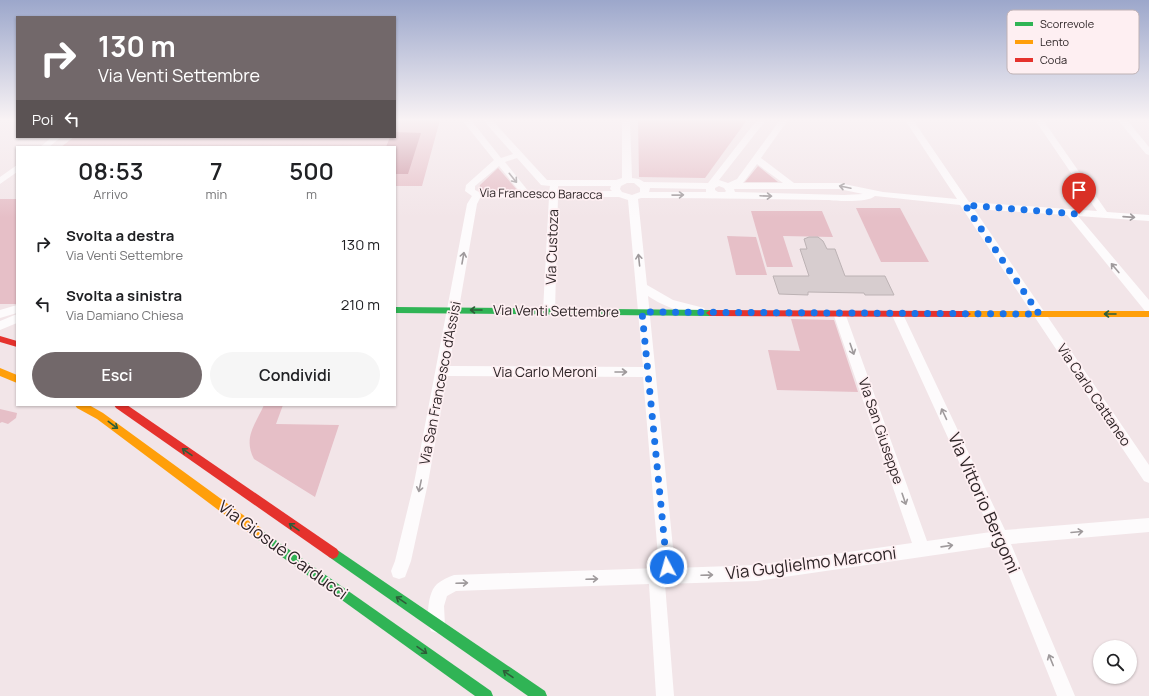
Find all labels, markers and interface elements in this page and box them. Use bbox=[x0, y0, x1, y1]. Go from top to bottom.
legend bbox=[1007, 10, 1139, 74]
text: Scorrevole bbox=[1040, 16, 1095, 31]
text: 130 m bbox=[98, 27, 176, 65]
icon: right bbox=[32, 32, 84, 84]
text: Lento bbox=[1040, 34, 1070, 49]
text: Coda bbox=[1040, 52, 1067, 67]
text: Via Venti Settembre bbox=[98, 63, 260, 87]
icon: left bbox=[61, 108, 83, 130]
text: Poi bbox=[32, 109, 53, 130]
text: 08:53 bbox=[78, 154, 143, 187]
text: 7 bbox=[210, 154, 223, 187]
text: 500 bbox=[289, 154, 334, 187]
one-way arrow bbox=[509, 172, 518, 183]
pin bbox=[1062, 173, 1096, 214]
icon: arrive bbox=[1068, 179, 1090, 201]
one-way arrow bbox=[838, 183, 851, 191]
street label: Via Francesco Baracca bbox=[479, 184, 603, 203]
text: Arrivo bbox=[93, 185, 128, 203]
text: min bbox=[205, 185, 227, 203]
text: m bbox=[306, 185, 317, 203]
one-way arrow bbox=[671, 191, 684, 199]
one-way arrow bbox=[759, 192, 772, 200]
street label: Via Custoza bbox=[541, 209, 562, 285]
one-way arrow bbox=[1123, 213, 1136, 220]
text: Svolta a destra bbox=[66, 225, 174, 246]
icon: right bbox=[32, 233, 54, 255]
text: 130 m bbox=[341, 234, 380, 255]
text: Via Venti Settembre bbox=[66, 246, 183, 264]
one-way arrow bbox=[459, 252, 467, 265]
one-way arrow bbox=[635, 254, 643, 267]
one-way arrow bbox=[1111, 262, 1120, 273]
text: Svolta a sinistra bbox=[66, 285, 182, 306]
icon: left bbox=[32, 293, 54, 315]
text: 210 m bbox=[341, 294, 380, 315]
street label: Via San Francesco d'Assisi bbox=[414, 300, 465, 466]
street label: Via Venti Settembre bbox=[493, 300, 619, 321]
text: Via Damiano Chiesa bbox=[66, 306, 183, 324]
one-way arrow bbox=[470, 306, 483, 314]
one-way arrow bbox=[1104, 310, 1117, 318]
street label: Via Carlo Cattaneo bbox=[1053, 340, 1136, 450]
one-way arrow bbox=[849, 343, 856, 356]
button: Esci bbox=[32, 352, 202, 398]
button: Condividi bbox=[210, 352, 380, 398]
street label: Via Carlo Meroni bbox=[493, 362, 597, 381]
one-way arrow bbox=[614, 368, 627, 376]
street label: Via San Giuseppe bbox=[854, 375, 909, 486]
one-way arrow bbox=[940, 408, 947, 420]
one-way arrow bbox=[107, 421, 118, 430]
street label: Via Vittorio Bergomi bbox=[943, 429, 1026, 577]
one-way arrow bbox=[182, 448, 193, 456]
one-way arrow bbox=[416, 479, 424, 492]
one-way arrow bbox=[901, 492, 908, 505]
street label: Via Giosuè Carducci bbox=[214, 495, 353, 604]
one-way arrow bbox=[289, 523, 300, 531]
one-way arrow bbox=[1070, 528, 1083, 535]
street label: Via Guglielmo Marconi bbox=[724, 541, 897, 584]
one-way arrow bbox=[940, 542, 953, 550]
position arrow bbox=[646, 546, 688, 588]
one-way arrow bbox=[700, 571, 713, 579]
one-way arrow bbox=[585, 575, 598, 582]
one-way arrow bbox=[455, 579, 468, 586]
one-way arrow bbox=[396, 596, 407, 604]
map controls bbox=[1093, 640, 1137, 684]
button: search bbox=[1093, 640, 1137, 684]
one-way arrow bbox=[416, 646, 427, 654]
one-way arrow bbox=[1047, 654, 1054, 666]
one-way arrow bbox=[503, 670, 514, 678]

